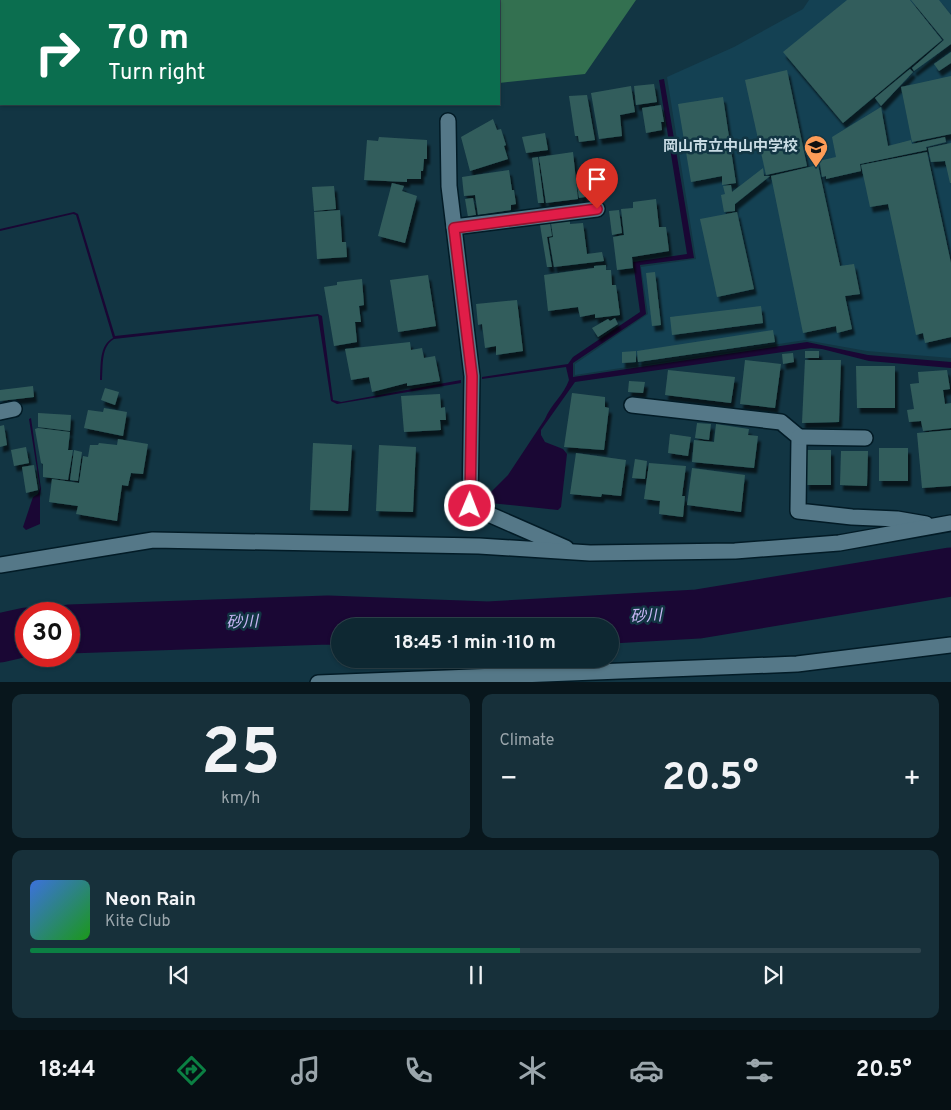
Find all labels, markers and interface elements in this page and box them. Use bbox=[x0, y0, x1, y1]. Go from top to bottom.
text: 70 m bbox=[108, 17, 189, 61]
icon: right bbox=[25, 20, 90, 85]
text: Turn right bbox=[108, 60, 205, 87]
school or university icon: 岡山市立中山中学校 bbox=[803, 134, 829, 168]
place label: 岡山市立中山中学校 bbox=[663, 138, 798, 157]
pin bbox=[576, 158, 618, 209]
icon: arrive bbox=[583, 165, 611, 193]
position arrow bbox=[443, 479, 495, 531]
speed limit sign: 30 bbox=[15, 602, 80, 667]
water label: 砂川 bbox=[629, 606, 664, 628]
water label: 砂川 bbox=[226, 612, 260, 634]
text: 18:45 · 1 min · 110 m bbox=[394, 631, 556, 655]
text: 25 bbox=[201, 715, 280, 797]
text: Climate bbox=[500, 731, 554, 751]
text: 20.5° bbox=[662, 755, 758, 804]
text: − bbox=[500, 762, 518, 798]
text: + bbox=[903, 762, 921, 798]
text: km/h bbox=[221, 789, 260, 809]
text: Neon Rain bbox=[105, 888, 196, 912]
text: Kite Club bbox=[105, 912, 170, 932]
icon: previous bbox=[165, 961, 193, 989]
icon: pause bbox=[462, 961, 490, 989]
icon: next bbox=[759, 961, 787, 989]
icon: directions bbox=[174, 1053, 209, 1088]
icon: music bbox=[288, 1053, 323, 1088]
icon: phone bbox=[401, 1053, 436, 1088]
icon: climate bbox=[515, 1053, 550, 1088]
icon: car bbox=[629, 1053, 664, 1088]
icon: filters bbox=[742, 1053, 777, 1088]
text: 18:44 bbox=[39, 1057, 96, 1084]
text: 20.5° bbox=[856, 1057, 912, 1084]

